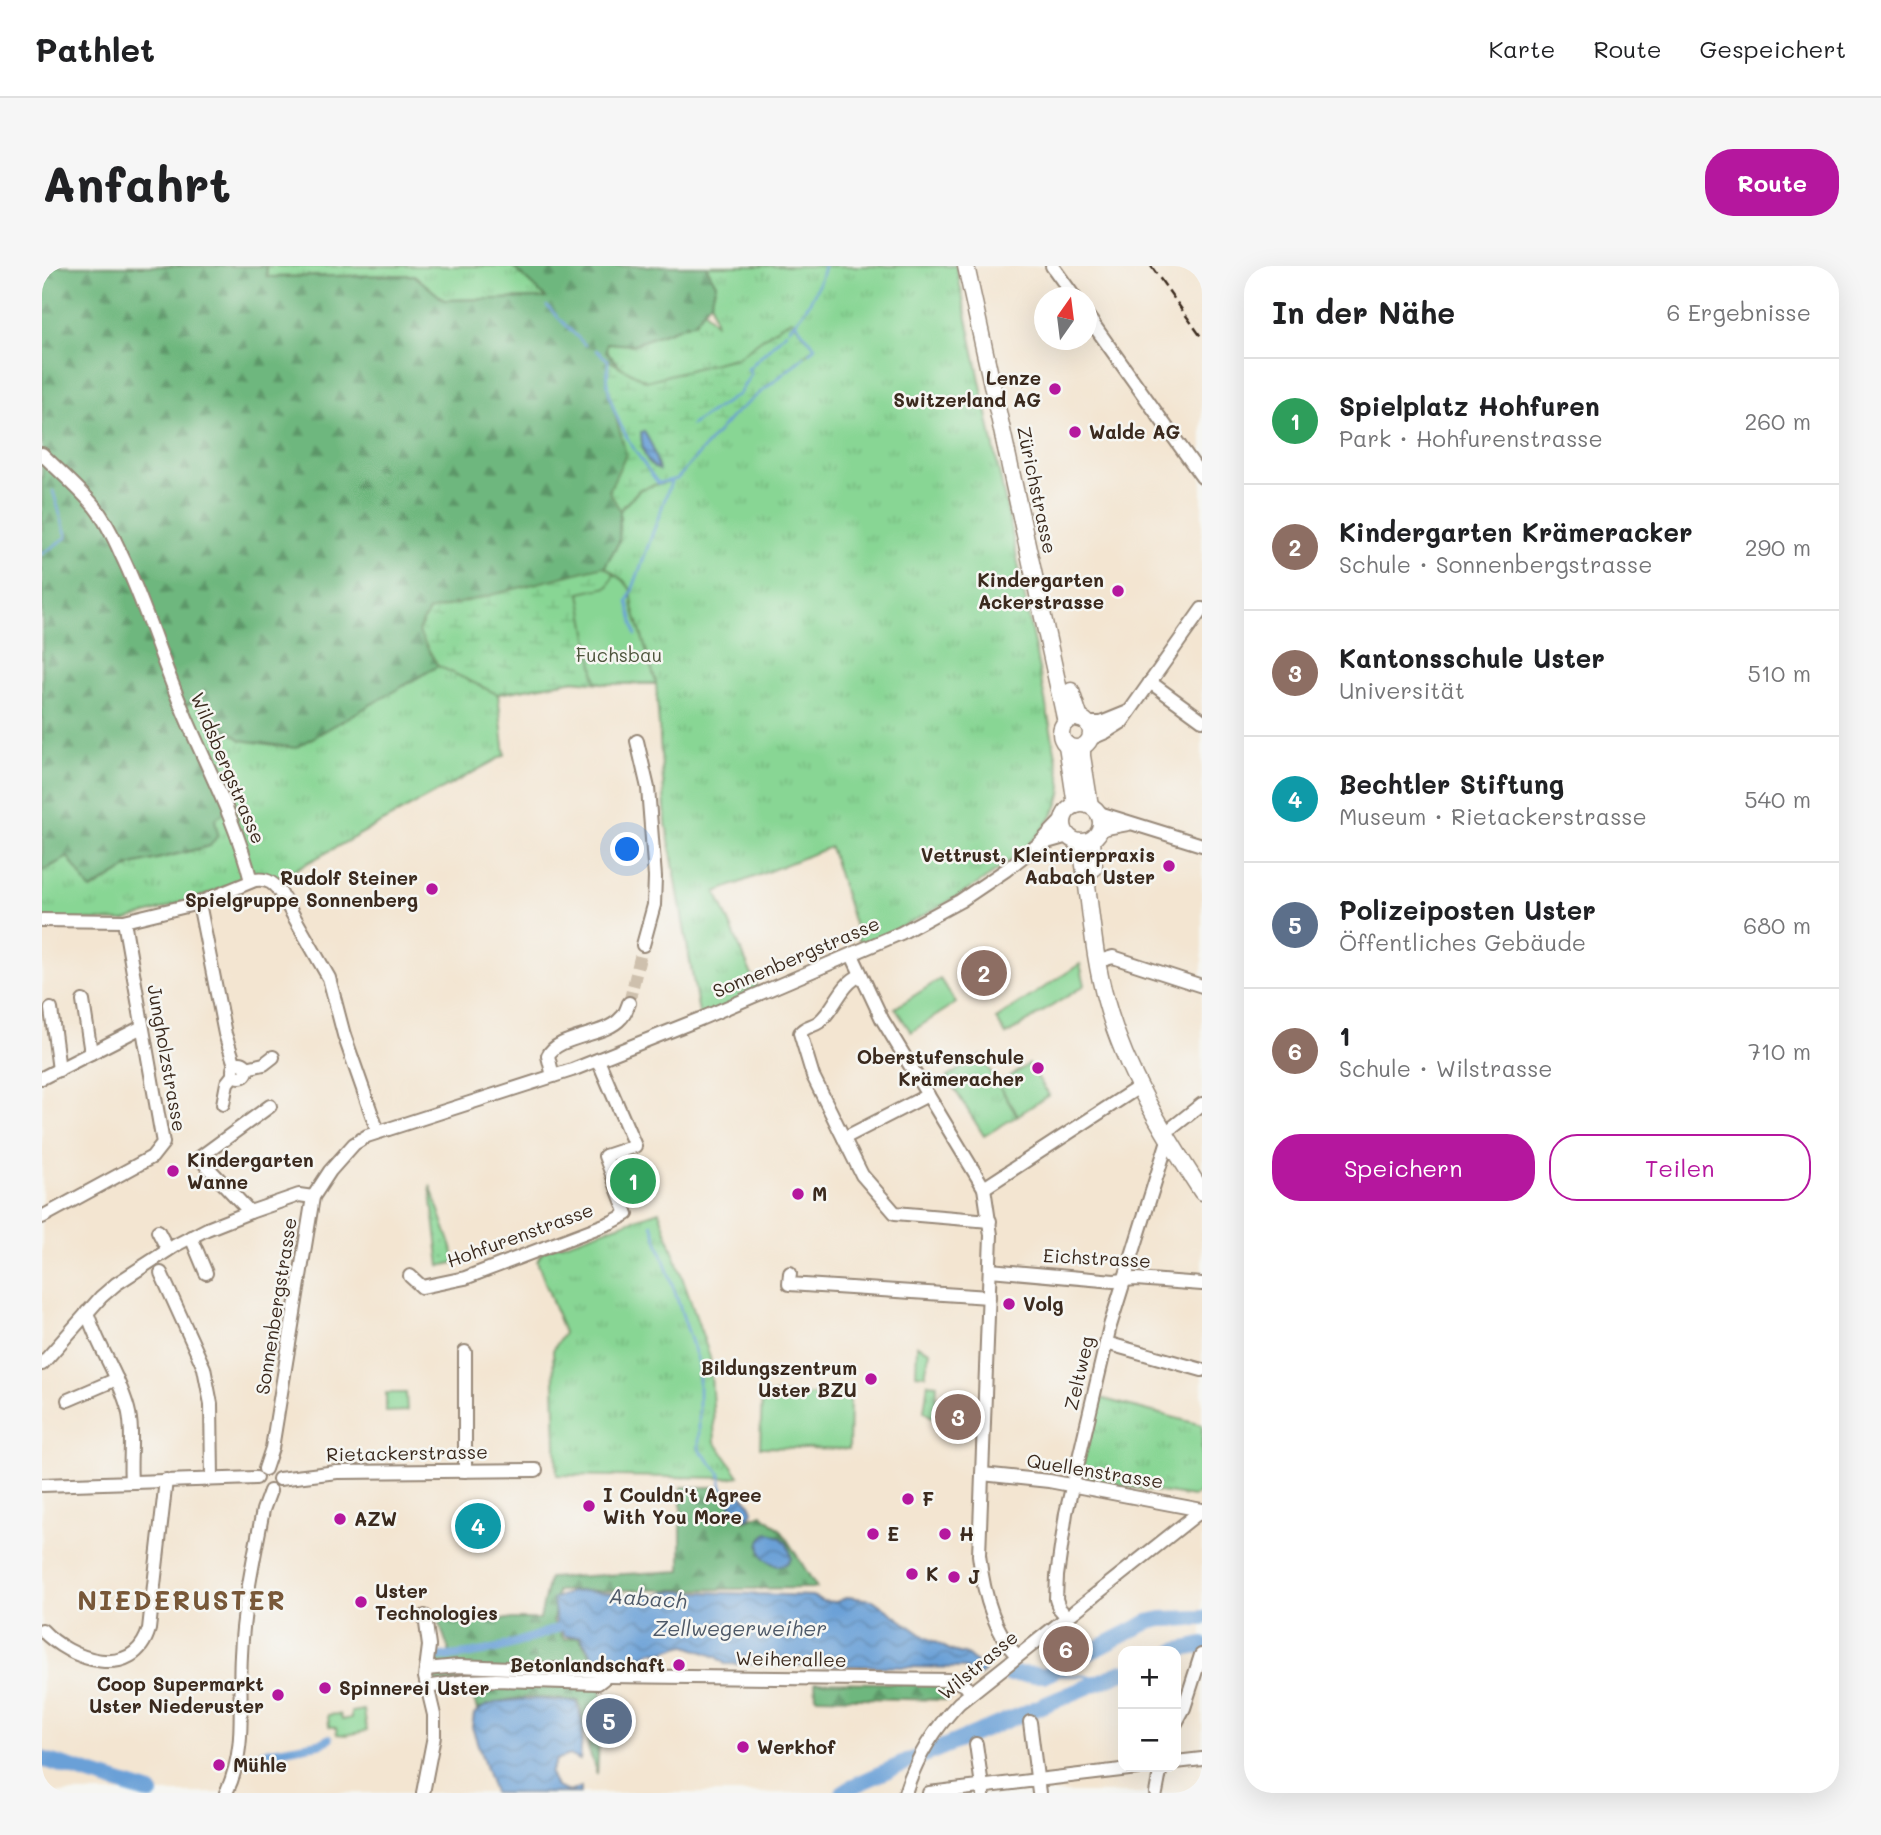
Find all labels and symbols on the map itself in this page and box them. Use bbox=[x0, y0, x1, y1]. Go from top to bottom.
north arrow bbox=[1034, 287, 1097, 350]
place label: Lenze Switzerland AG bbox=[893, 365, 1041, 412]
marker: Lenze Switzerland AG bbox=[1047, 381, 1063, 397]
place label: Walde AG bbox=[1089, 419, 1180, 444]
street label: Zürichstrasse bbox=[1012, 424, 1063, 556]
marker: Walde AG bbox=[1067, 424, 1083, 440]
place label: Kindergarten Ackerstrasse bbox=[977, 567, 1104, 614]
marker: Kindergarten Ackerstrasse bbox=[1110, 583, 1126, 599]
park label: Fuchsbau bbox=[576, 642, 662, 667]
street label: Wildsbergstrasse bbox=[185, 688, 272, 847]
your location bbox=[610, 832, 644, 866]
place label: Vettrust, Kleintierpraxis Aabach Uster bbox=[921, 842, 1155, 889]
marker: Vettrust, Kleintierpraxis Aabach Uster bbox=[1161, 858, 1177, 874]
place label: Rudolf Steiner Spielgruppe Sonnenberg bbox=[185, 865, 418, 912]
marker: Rudolf Steiner Spielgruppe Sonnenberg bbox=[424, 881, 440, 897]
street label: Sonnenbergstrasse bbox=[709, 910, 883, 1003]
pin: 2 bbox=[961, 947, 1007, 999]
street label: Jungholzstrasse bbox=[142, 982, 193, 1133]
place label: Oberstufenschule Krämeracher bbox=[857, 1044, 1024, 1091]
marker: Oberstufenschule Krämeracher bbox=[1030, 1060, 1046, 1076]
place label: Kindergarten Wanne bbox=[187, 1147, 314, 1194]
pin: 1 bbox=[610, 1155, 656, 1207]
marker: Kindergarten Wanne bbox=[165, 1163, 181, 1179]
place label: M bbox=[812, 1181, 827, 1206]
marker: M bbox=[790, 1186, 806, 1202]
street label: Hohfurenstrasse bbox=[443, 1196, 597, 1273]
street label: Sonnenbergstrasse bbox=[249, 1216, 302, 1396]
street label: Eichstrasse bbox=[1043, 1242, 1152, 1273]
place label: Volg bbox=[1023, 1291, 1064, 1316]
marker: Volg bbox=[1001, 1296, 1017, 1312]
street label: Zeltweg bbox=[1058, 1333, 1099, 1412]
place label: Bildungszentrum Uster BZU bbox=[701, 1355, 857, 1402]
marker: Bildungszentrum Uster BZU bbox=[863, 1371, 879, 1387]
pin: 3 bbox=[935, 1391, 981, 1443]
street label: Rietackerstrasse bbox=[326, 1439, 488, 1466]
street label: Quellenstrasse bbox=[1025, 1447, 1165, 1494]
place label: I Couldn't Agree With You More bbox=[603, 1482, 762, 1529]
place label: F bbox=[922, 1486, 934, 1511]
marker: F bbox=[900, 1491, 916, 1507]
marker: I Couldn't Agree With You More bbox=[581, 1498, 597, 1514]
pin: 4 bbox=[455, 1500, 501, 1552]
place label: AZW bbox=[354, 1506, 397, 1531]
marker: AZW bbox=[332, 1511, 348, 1527]
place label: E bbox=[887, 1521, 899, 1546]
place label: H bbox=[959, 1521, 974, 1546]
marker: E bbox=[865, 1526, 881, 1542]
marker: H bbox=[937, 1526, 953, 1542]
place label: K bbox=[926, 1561, 939, 1586]
place label: J bbox=[968, 1564, 981, 1589]
marker: K bbox=[904, 1566, 920, 1582]
marker: J bbox=[946, 1569, 962, 1585]
place label: Uster Technologies bbox=[375, 1578, 498, 1625]
water label: Aabach bbox=[608, 1581, 688, 1614]
district label: NIEDERUSTER bbox=[77, 1583, 287, 1617]
marker: Uster Technologies bbox=[353, 1594, 369, 1610]
water label: Zellwegerweiher bbox=[653, 1614, 827, 1641]
pin: 6 bbox=[1043, 1623, 1089, 1675]
street label: Wilstrasse bbox=[933, 1624, 1023, 1705]
street label: Weiherallee bbox=[735, 1645, 847, 1672]
place label: Betonlandschaft bbox=[510, 1652, 665, 1677]
marker: Betonlandschaft bbox=[671, 1657, 687, 1673]
place label: Coop Supermarkt Uster Niederuster bbox=[89, 1671, 264, 1718]
place label: Spinnerei Uster bbox=[339, 1675, 490, 1700]
marker: Spinnerei Uster bbox=[317, 1680, 333, 1696]
marker: Coop Supermarkt Uster Niederuster bbox=[270, 1687, 286, 1703]
pin: 5 bbox=[586, 1695, 632, 1747]
place label: Werkhof bbox=[757, 1734, 836, 1759]
marker: Werkhof bbox=[735, 1739, 751, 1755]
place label: Mühle bbox=[233, 1752, 287, 1777]
marker: Mühle bbox=[211, 1757, 227, 1773]

